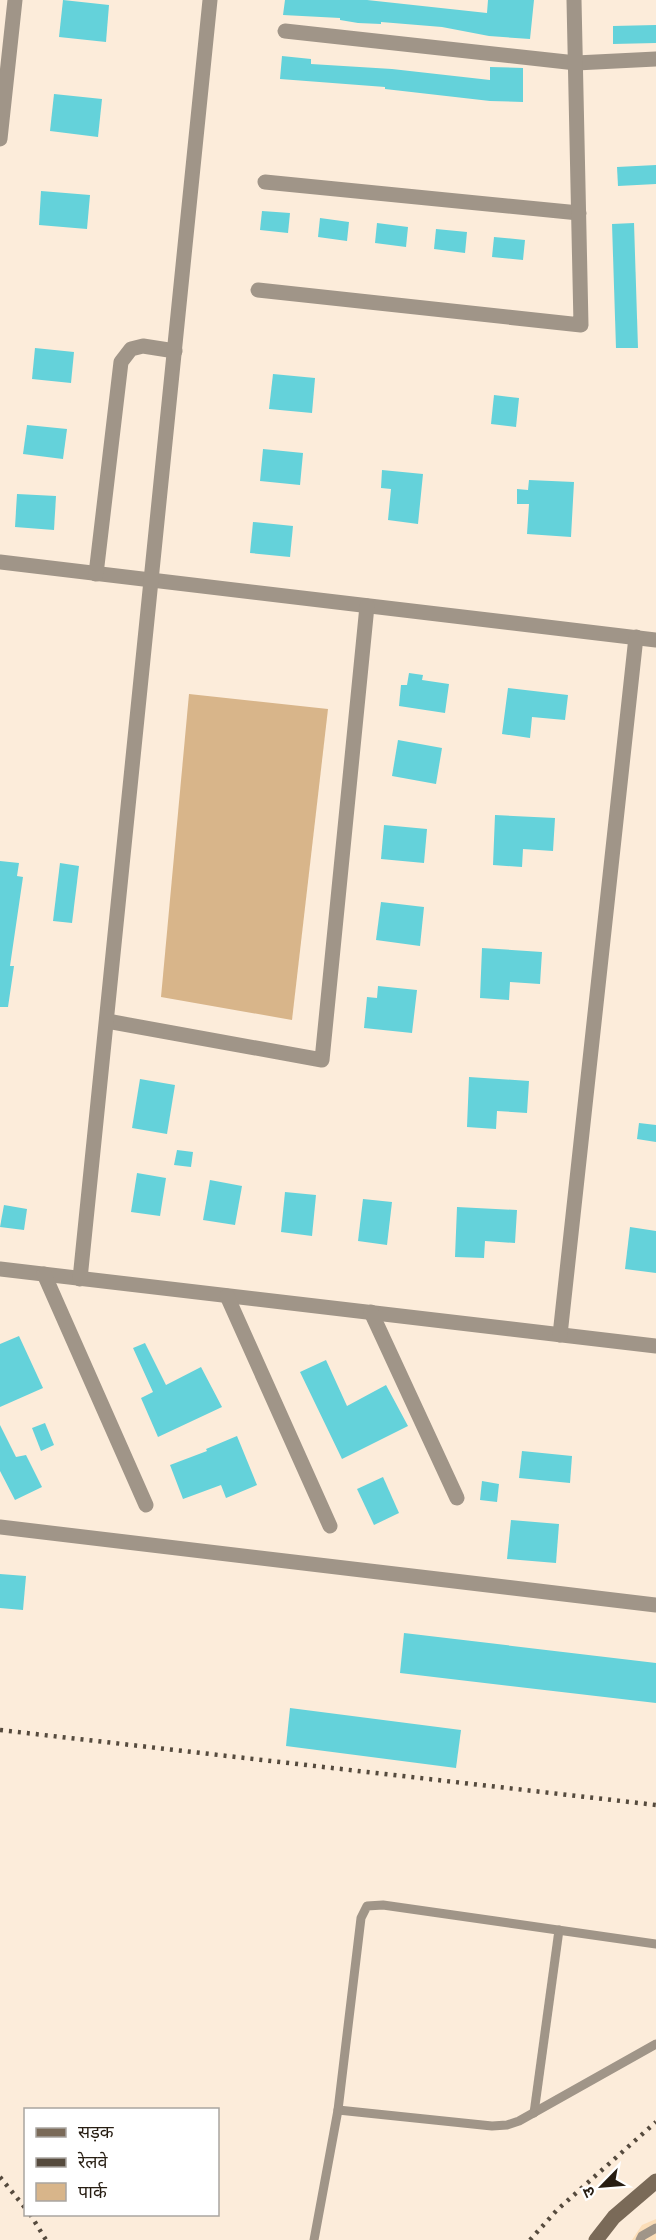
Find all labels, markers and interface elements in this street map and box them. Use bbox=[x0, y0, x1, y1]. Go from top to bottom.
legend bbox=[24, 2108, 219, 2216]
text: सड़क bbox=[78, 2121, 115, 2143]
text: रेलवे bbox=[77, 2151, 109, 2173]
north arrow bbox=[572, 2156, 632, 2216]
text: पार्क bbox=[78, 2181, 108, 2203]
text: उ bbox=[578, 2183, 599, 2200]

